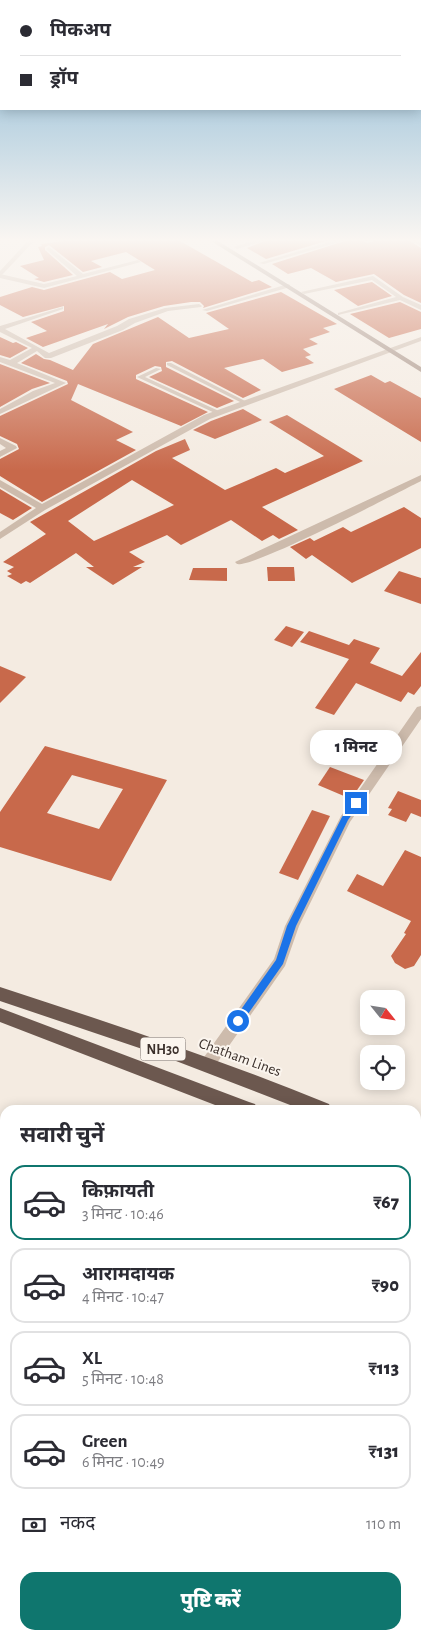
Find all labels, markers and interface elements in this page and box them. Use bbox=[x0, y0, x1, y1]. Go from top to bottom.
text: पिकअप bbox=[50, 21, 111, 40]
text: ड्रॉप bbox=[50, 69, 78, 88]
callout: 1 मिनट bbox=[310, 730, 402, 766]
text: 1 मिनट bbox=[335, 739, 377, 755]
route end bbox=[345, 792, 367, 814]
north arrow bbox=[360, 990, 405, 1035]
map controls bbox=[360, 990, 405, 1090]
route start bbox=[227, 1010, 249, 1032]
street label: Chatham Lines bbox=[197, 1036, 283, 1079]
road number: NH30 bbox=[140, 1038, 186, 1060]
button: locate bbox=[360, 1045, 405, 1090]
text: सवारी चुनें bbox=[20, 1124, 104, 1146]
icon: car bbox=[22, 1180, 67, 1225]
text: किफ़ायती bbox=[82, 1182, 154, 1201]
text: ₹67 bbox=[373, 1193, 399, 1212]
text: 3 मिनट · 10:46 bbox=[82, 1206, 164, 1222]
icon: car bbox=[22, 1263, 67, 1308]
text: आरामदायक bbox=[82, 1265, 174, 1284]
text: ₹90 bbox=[372, 1276, 399, 1295]
text: 4 मिनट · 10:47 bbox=[82, 1289, 164, 1305]
icon: car bbox=[22, 1346, 67, 1391]
text: XL bbox=[82, 1349, 102, 1368]
text: ₹113 bbox=[368, 1359, 399, 1378]
text: 5 मिनट · 10:48 bbox=[82, 1371, 164, 1387]
icon: car bbox=[22, 1429, 67, 1474]
text: Green bbox=[82, 1432, 128, 1451]
text: ₹131 bbox=[368, 1442, 399, 1461]
text: 6 मिनट · 10:49 bbox=[82, 1454, 165, 1470]
icon: cash bbox=[20, 1511, 48, 1539]
text: नकद bbox=[60, 1514, 95, 1533]
text: 110 m bbox=[366, 1516, 401, 1532]
button: पुष्टि करें bbox=[20, 1572, 401, 1630]

